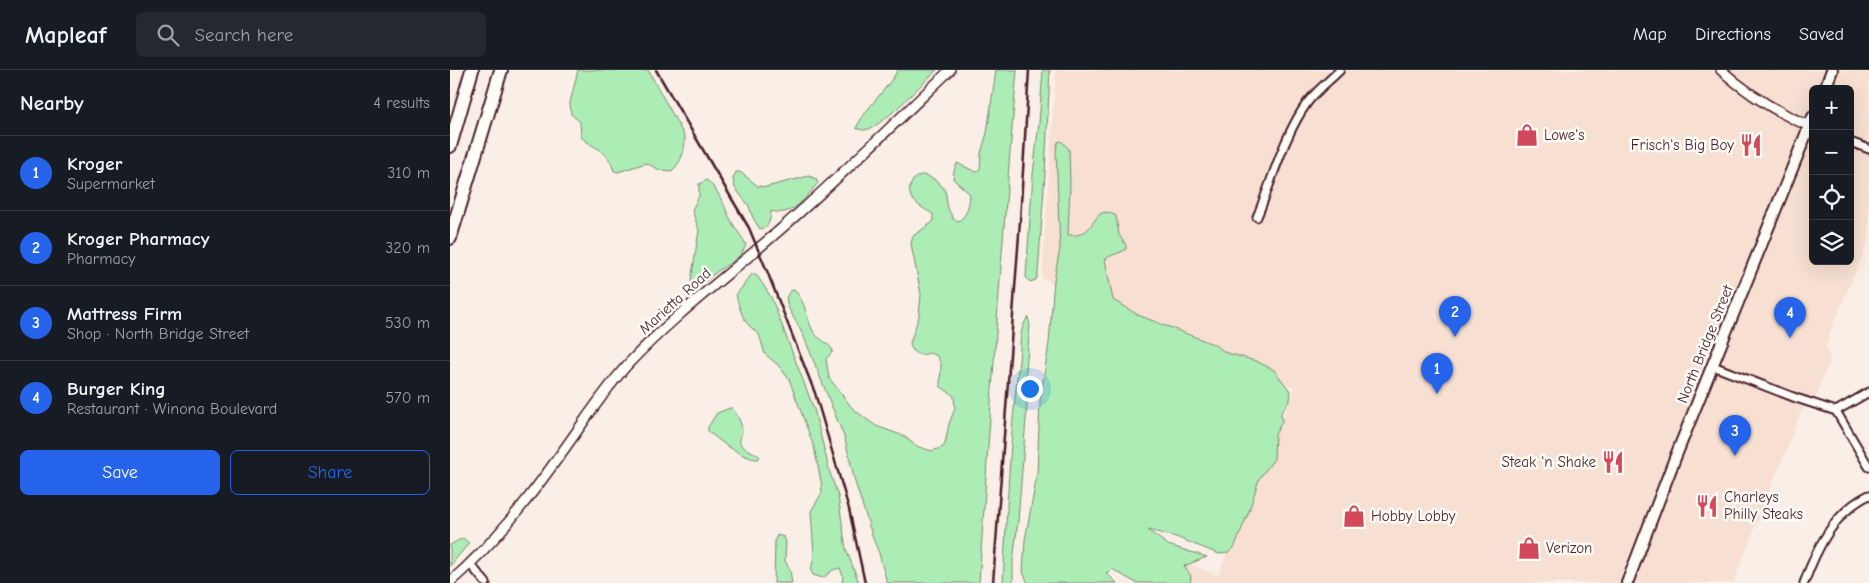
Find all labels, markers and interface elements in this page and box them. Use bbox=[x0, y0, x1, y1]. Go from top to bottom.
search box bbox=[136, 12, 486, 57]
text: Mapleaf bbox=[25, 21, 106, 49]
icon: search bbox=[154, 21, 182, 49]
text: Search here bbox=[194, 24, 293, 46]
text: Map bbox=[1633, 24, 1667, 45]
text: Directions bbox=[1695, 24, 1771, 45]
text: Saved bbox=[1799, 24, 1844, 45]
map controls bbox=[1809, 85, 1854, 265]
button: + bbox=[1809, 85, 1854, 130]
text: Nearby bbox=[20, 91, 84, 115]
text: 4 results bbox=[373, 94, 430, 112]
shop icon: Lowe's bbox=[1514, 122, 1540, 148]
place label: Lowe's bbox=[1544, 126, 1584, 144]
button: − bbox=[1809, 130, 1854, 175]
restaurant icon: Frisch's Big Boy bbox=[1738, 132, 1764, 158]
place label: Frisch's Big Boy bbox=[1631, 136, 1734, 154]
text: Kroger bbox=[67, 153, 122, 175]
text: 1 bbox=[33, 164, 39, 182]
text: 310 m bbox=[387, 164, 430, 182]
text: Supermarket bbox=[67, 175, 155, 193]
button: locate bbox=[1809, 175, 1854, 220]
button: layers bbox=[1809, 220, 1854, 265]
text: Kroger Pharmacy bbox=[67, 228, 209, 250]
text: 2 bbox=[32, 239, 40, 257]
text: 320 m bbox=[385, 239, 430, 257]
text: Pharmacy bbox=[67, 250, 136, 268]
street label: Marietta Road bbox=[635, 264, 715, 338]
street label: North Bridge Street bbox=[1673, 282, 1737, 406]
pin: 2 bbox=[1439, 296, 1471, 337]
pin: 4 bbox=[1774, 297, 1806, 338]
text: Mattress Firm bbox=[67, 303, 182, 325]
text: 3 bbox=[32, 314, 40, 332]
text: 530 m bbox=[385, 314, 430, 332]
text: Shop · North Bridge Street bbox=[67, 325, 249, 343]
pin: 1 bbox=[1421, 353, 1453, 394]
your location bbox=[1017, 376, 1043, 402]
text: Burger King bbox=[67, 378, 166, 400]
text: 4 bbox=[32, 389, 40, 407]
text: 570 m bbox=[385, 389, 430, 407]
text: Restaurant · Winona Boulevard bbox=[67, 400, 277, 418]
pin: 3 bbox=[1719, 415, 1751, 456]
restaurant icon: Steak 'n Shake bbox=[1600, 449, 1626, 475]
button: Save bbox=[20, 450, 220, 495]
button: Share bbox=[230, 450, 430, 495]
place label: Steak 'n Shake bbox=[1502, 453, 1596, 471]
place label: Charleys Philly Steaks bbox=[1724, 488, 1803, 523]
restaurant icon: Charleys Philly Steaks bbox=[1694, 493, 1720, 519]
shop icon: Hobby Lobby bbox=[1341, 503, 1367, 529]
place label: Hobby Lobby bbox=[1371, 507, 1456, 525]
shop icon: Verizon bbox=[1516, 535, 1542, 561]
place label: Verizon bbox=[1546, 539, 1592, 557]

